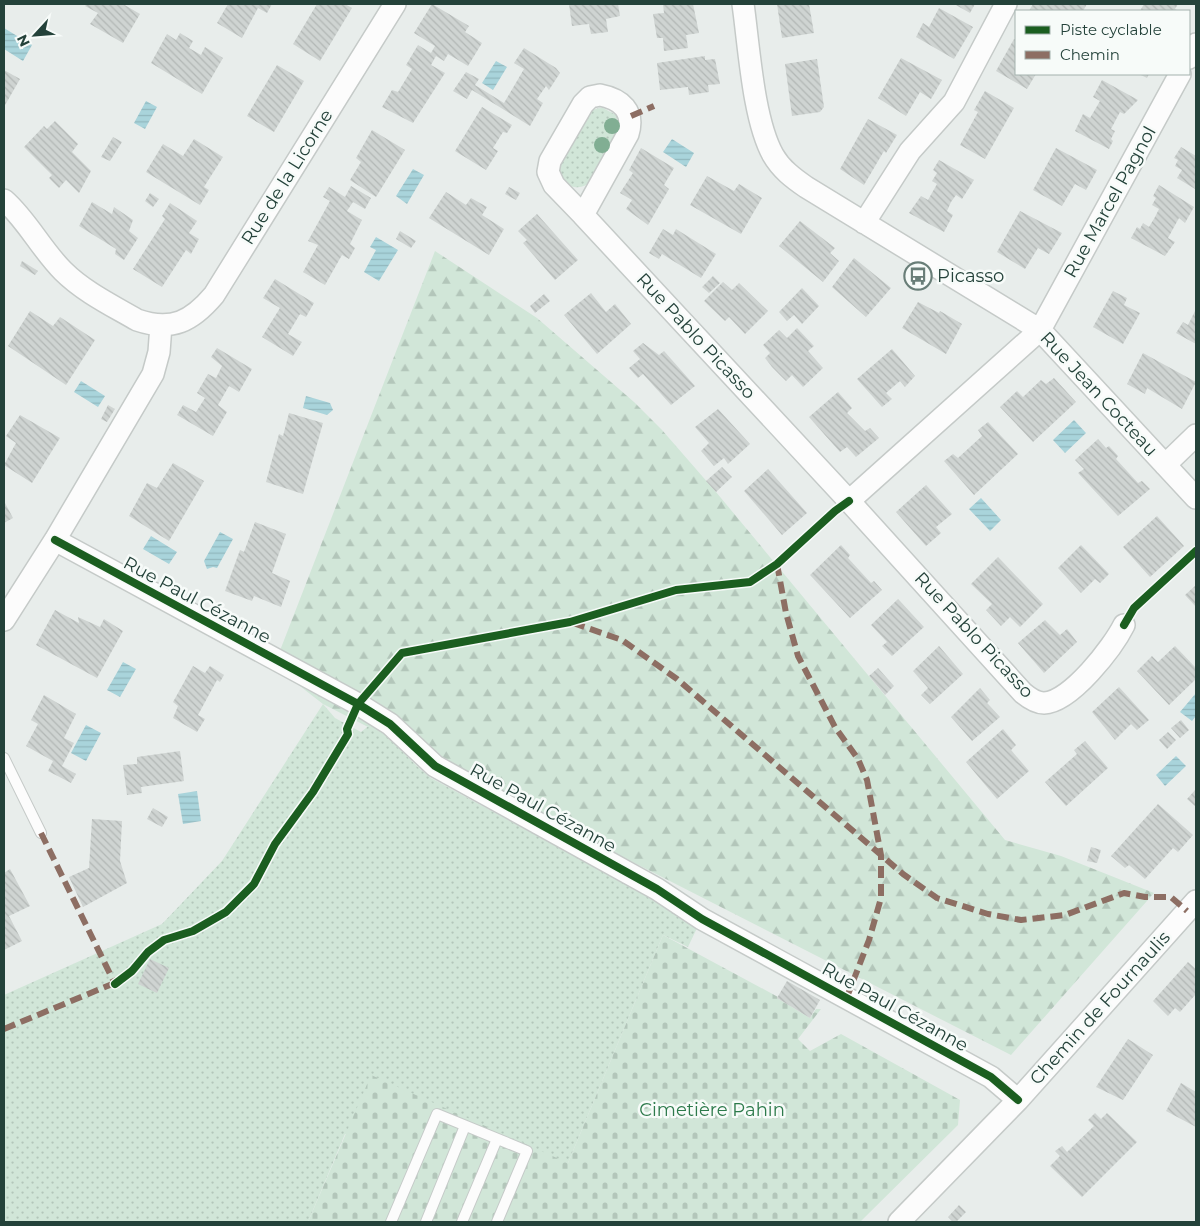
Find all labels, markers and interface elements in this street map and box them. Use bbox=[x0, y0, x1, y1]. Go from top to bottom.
north arrow bbox=[10, 10, 60, 60]
legend bbox=[1015, 10, 1190, 75]
text: Piste cyclable bbox=[1060, 20, 1162, 39]
text: N bbox=[13, 32, 34, 50]
text: Chemin bbox=[1060, 45, 1120, 64]
street label: Rue de la Licorne bbox=[236, 105, 338, 249]
street label: Rue Marcel Pagnol bbox=[1059, 122, 1161, 282]
bus stop icon: Picasso bbox=[903, 261, 933, 291]
place label: Picasso bbox=[937, 265, 1004, 287]
street label: Rue Pablo Picasso bbox=[632, 268, 760, 404]
street label: Rue Jean Cocteau bbox=[1036, 327, 1162, 461]
street label: Rue Paul Cézanne bbox=[120, 552, 275, 648]
street label: Rue Pablo Picasso bbox=[910, 567, 1038, 703]
street label: Rue Paul Cézanne bbox=[466, 759, 620, 857]
street label: Chemin de Fournaulis bbox=[1025, 926, 1175, 1089]
street label: Rue Paul Cézanne bbox=[818, 958, 972, 1056]
park label: Cimetière Pahin bbox=[639, 1099, 785, 1121]

